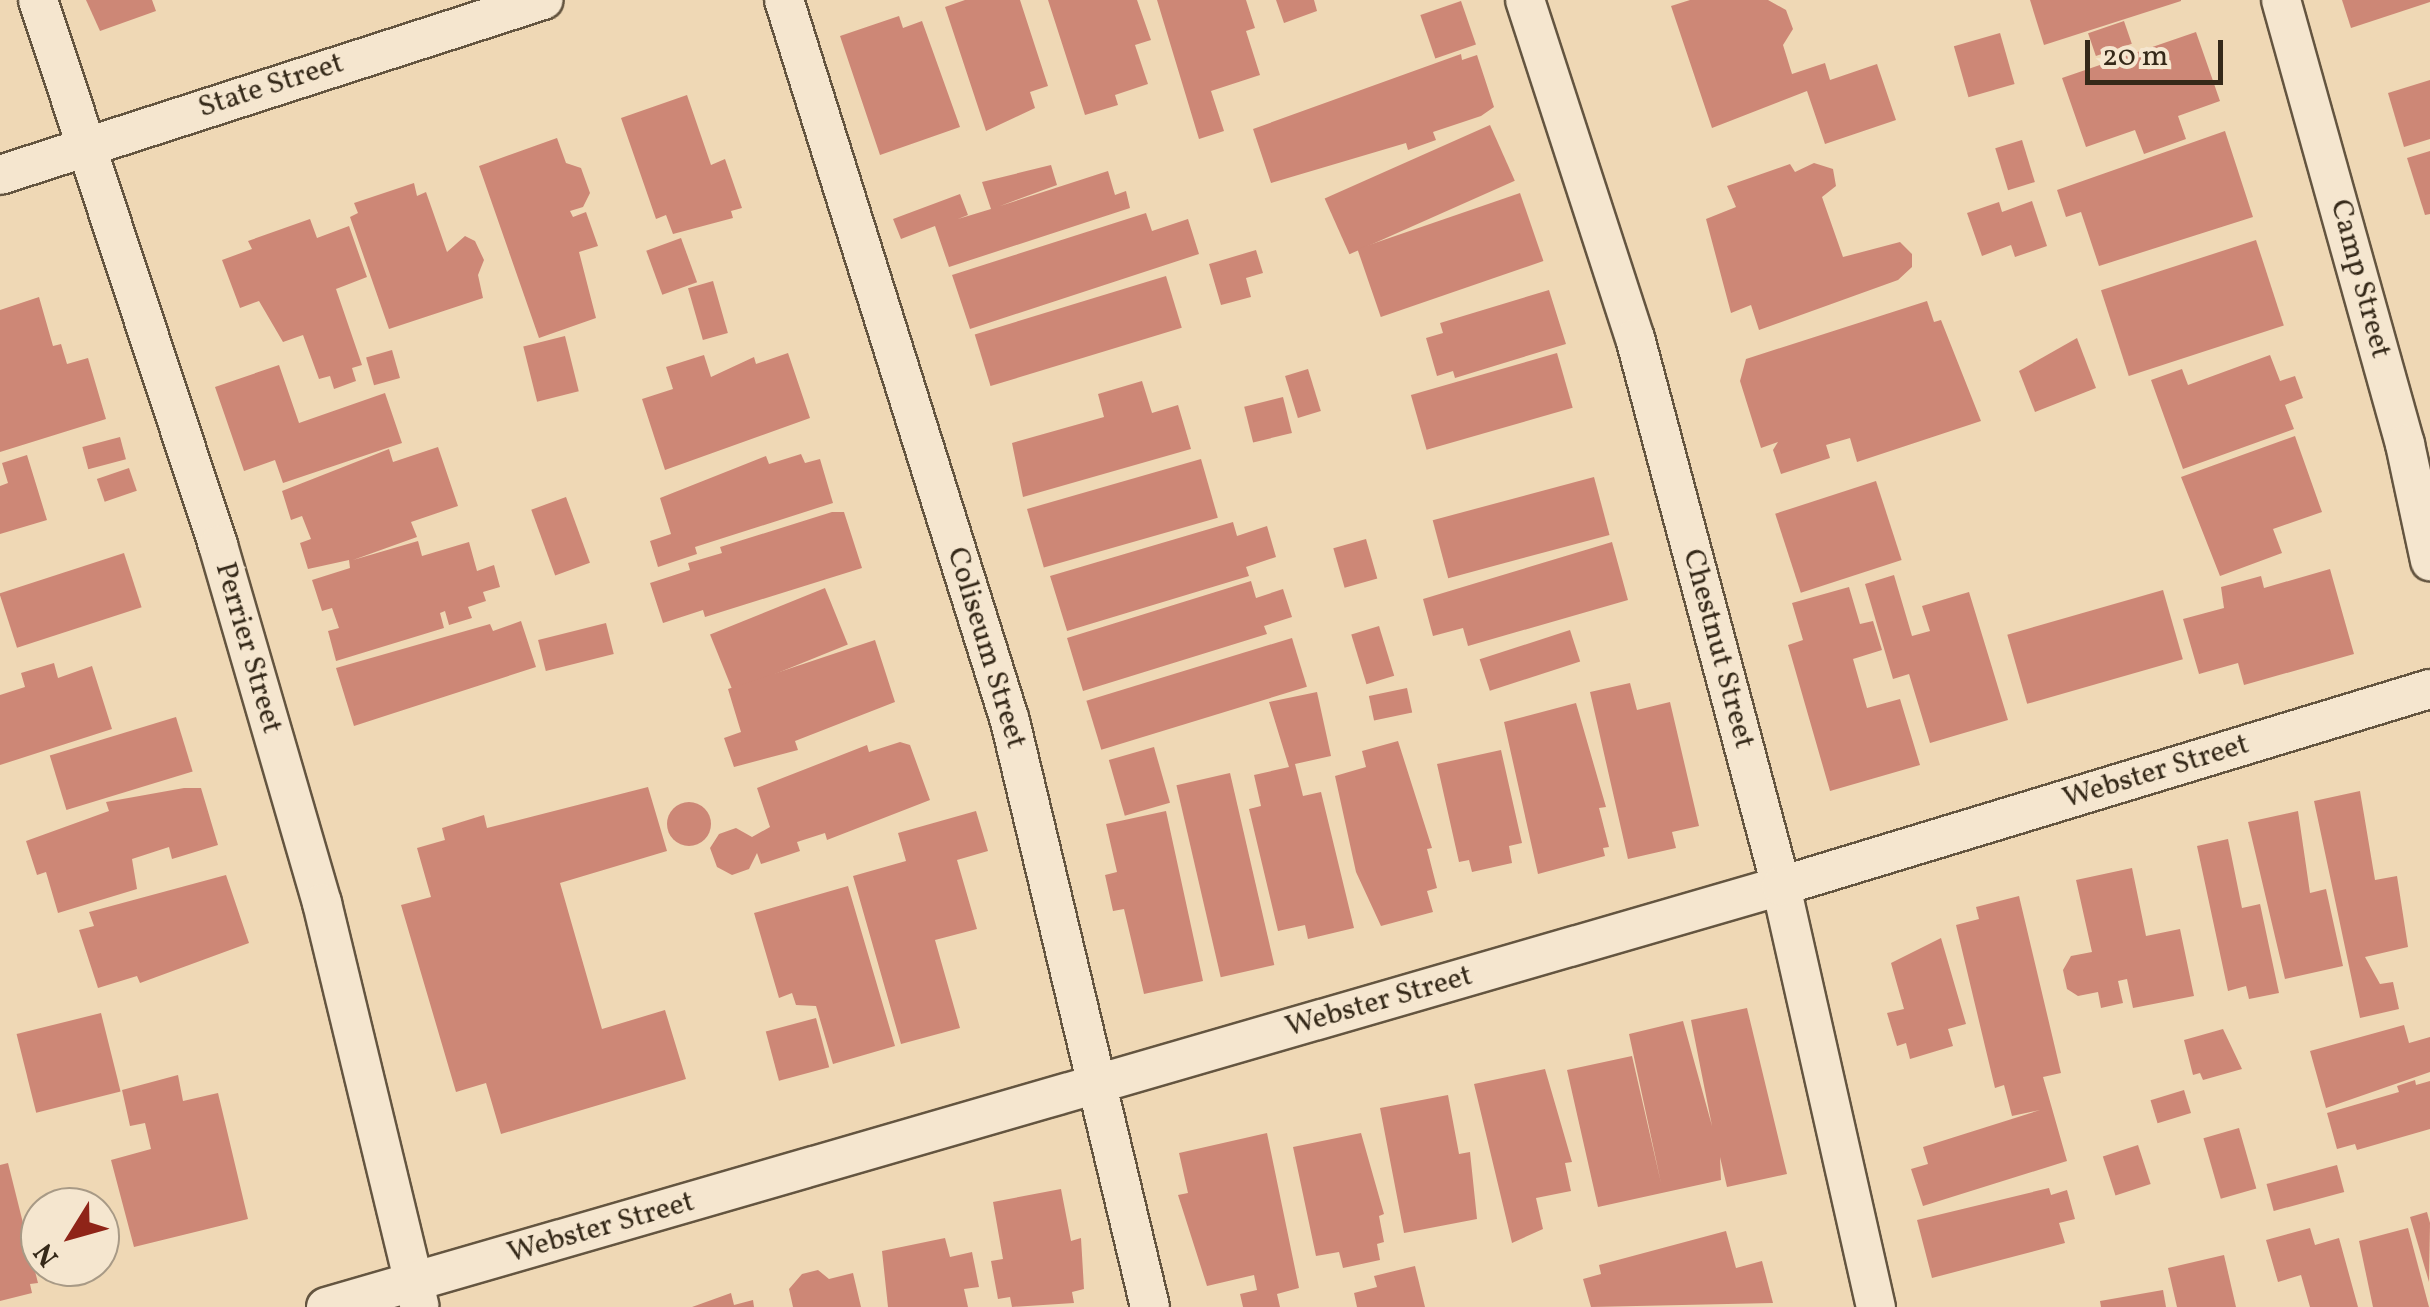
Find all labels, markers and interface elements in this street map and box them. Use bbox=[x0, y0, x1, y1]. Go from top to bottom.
scale bar bbox=[2090, 20, 2228, 82]
text: 20 m bbox=[2102, 36, 2168, 78]
street label: State Street bbox=[194, 46, 348, 126]
street label: Camp Street bbox=[2322, 196, 2398, 362]
street label: Coliseum Street bbox=[938, 543, 1034, 753]
street label: Chestnut Street bbox=[1674, 545, 1762, 753]
street label: Perrier Street bbox=[206, 558, 290, 738]
street label: Webster Street bbox=[2059, 727, 2253, 817]
street label: Webster Street bbox=[1281, 958, 1477, 1046]
street label: Webster Street bbox=[503, 1184, 699, 1272]
north arrow bbox=[20, 1187, 120, 1287]
text: N bbox=[26, 1234, 69, 1274]

